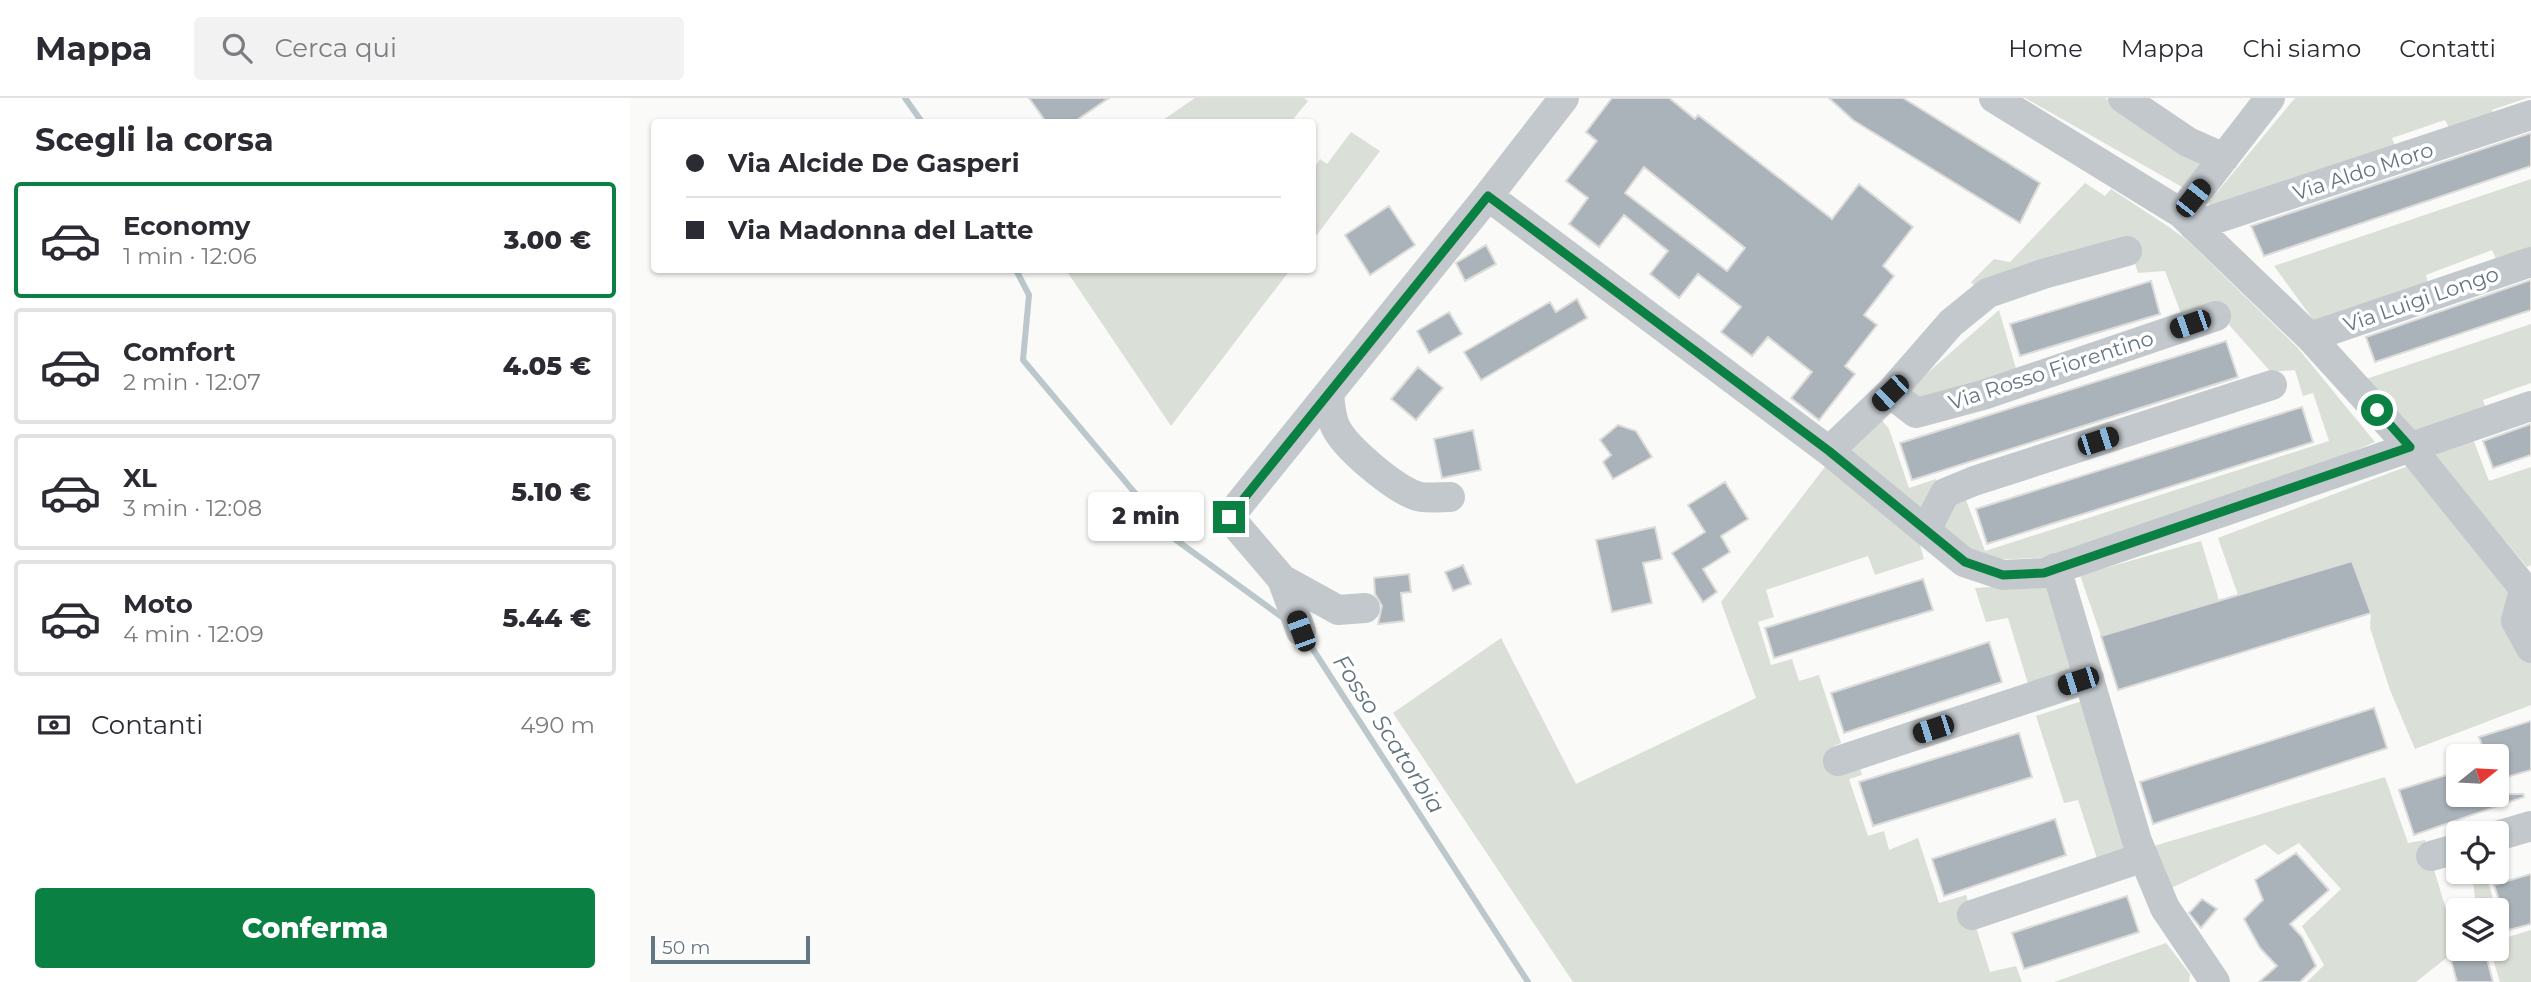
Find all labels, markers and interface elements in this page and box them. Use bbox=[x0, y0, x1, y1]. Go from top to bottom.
search box bbox=[194, 17, 684, 80]
text: Mappa bbox=[35, 28, 152, 68]
icon: search bbox=[218, 29, 256, 67]
text: Cerca qui bbox=[274, 32, 397, 64]
text: Home bbox=[2008, 34, 2083, 63]
text: Mappa bbox=[2121, 34, 2204, 63]
text: Chi siamo bbox=[2242, 34, 2361, 63]
text: Contatti bbox=[2399, 34, 2496, 63]
text: Scegli la corsa bbox=[35, 120, 274, 159]
street label: Via Aldo Moro bbox=[2290, 137, 2436, 205]
text: Via Alcide De Gasperi bbox=[728, 147, 1020, 179]
car bbox=[2172, 175, 2215, 221]
icon: car bbox=[39, 209, 102, 272]
text: Economy bbox=[123, 210, 250, 242]
text: Via Madonna del Latte bbox=[728, 214, 1034, 246]
text: 3.00 € bbox=[504, 224, 591, 256]
text: 1 min · 12:06 bbox=[123, 242, 257, 270]
street label: Via Luigi Longo bbox=[2340, 261, 2502, 337]
car bbox=[2167, 307, 2214, 341]
street label: Via Rosso Fiorentino bbox=[1945, 325, 2157, 415]
icon: car bbox=[39, 335, 102, 398]
text: Comfort bbox=[123, 336, 235, 368]
text: 4.05 € bbox=[503, 350, 591, 382]
text: 2 min · 12:07 bbox=[123, 368, 261, 396]
car bbox=[1868, 371, 1913, 415]
route start bbox=[2361, 394, 2393, 426]
car bbox=[2075, 425, 2122, 457]
icon: car bbox=[39, 461, 102, 524]
text: XL bbox=[123, 462, 157, 494]
text: 5.10 € bbox=[511, 476, 591, 508]
callout: 2 min bbox=[1089, 492, 1204, 542]
text: 3 min · 12:08 bbox=[123, 494, 262, 522]
route end bbox=[1213, 501, 1245, 533]
text: 2 min bbox=[1112, 502, 1180, 530]
icon: car bbox=[39, 587, 102, 650]
text: Moto bbox=[123, 588, 193, 620]
text: 5.44 € bbox=[502, 602, 591, 634]
car bbox=[1284, 608, 1319, 654]
text: 4 min · 12:09 bbox=[123, 620, 264, 648]
water label: Fosso Scatorbia bbox=[1327, 649, 1451, 819]
car bbox=[2055, 665, 2102, 697]
icon: cash bbox=[35, 706, 73, 744]
text: Contanti bbox=[91, 709, 203, 741]
text: 490 m bbox=[520, 711, 595, 739]
car bbox=[1910, 713, 1957, 745]
north arrow bbox=[2446, 744, 2510, 807]
map controls bbox=[2446, 744, 2509, 961]
button: locate bbox=[2446, 821, 2509, 884]
button: Conferma bbox=[35, 888, 595, 968]
button: layers bbox=[2446, 898, 2509, 961]
scale bar bbox=[651, 933, 810, 965]
text: 50 m bbox=[662, 936, 710, 959]

